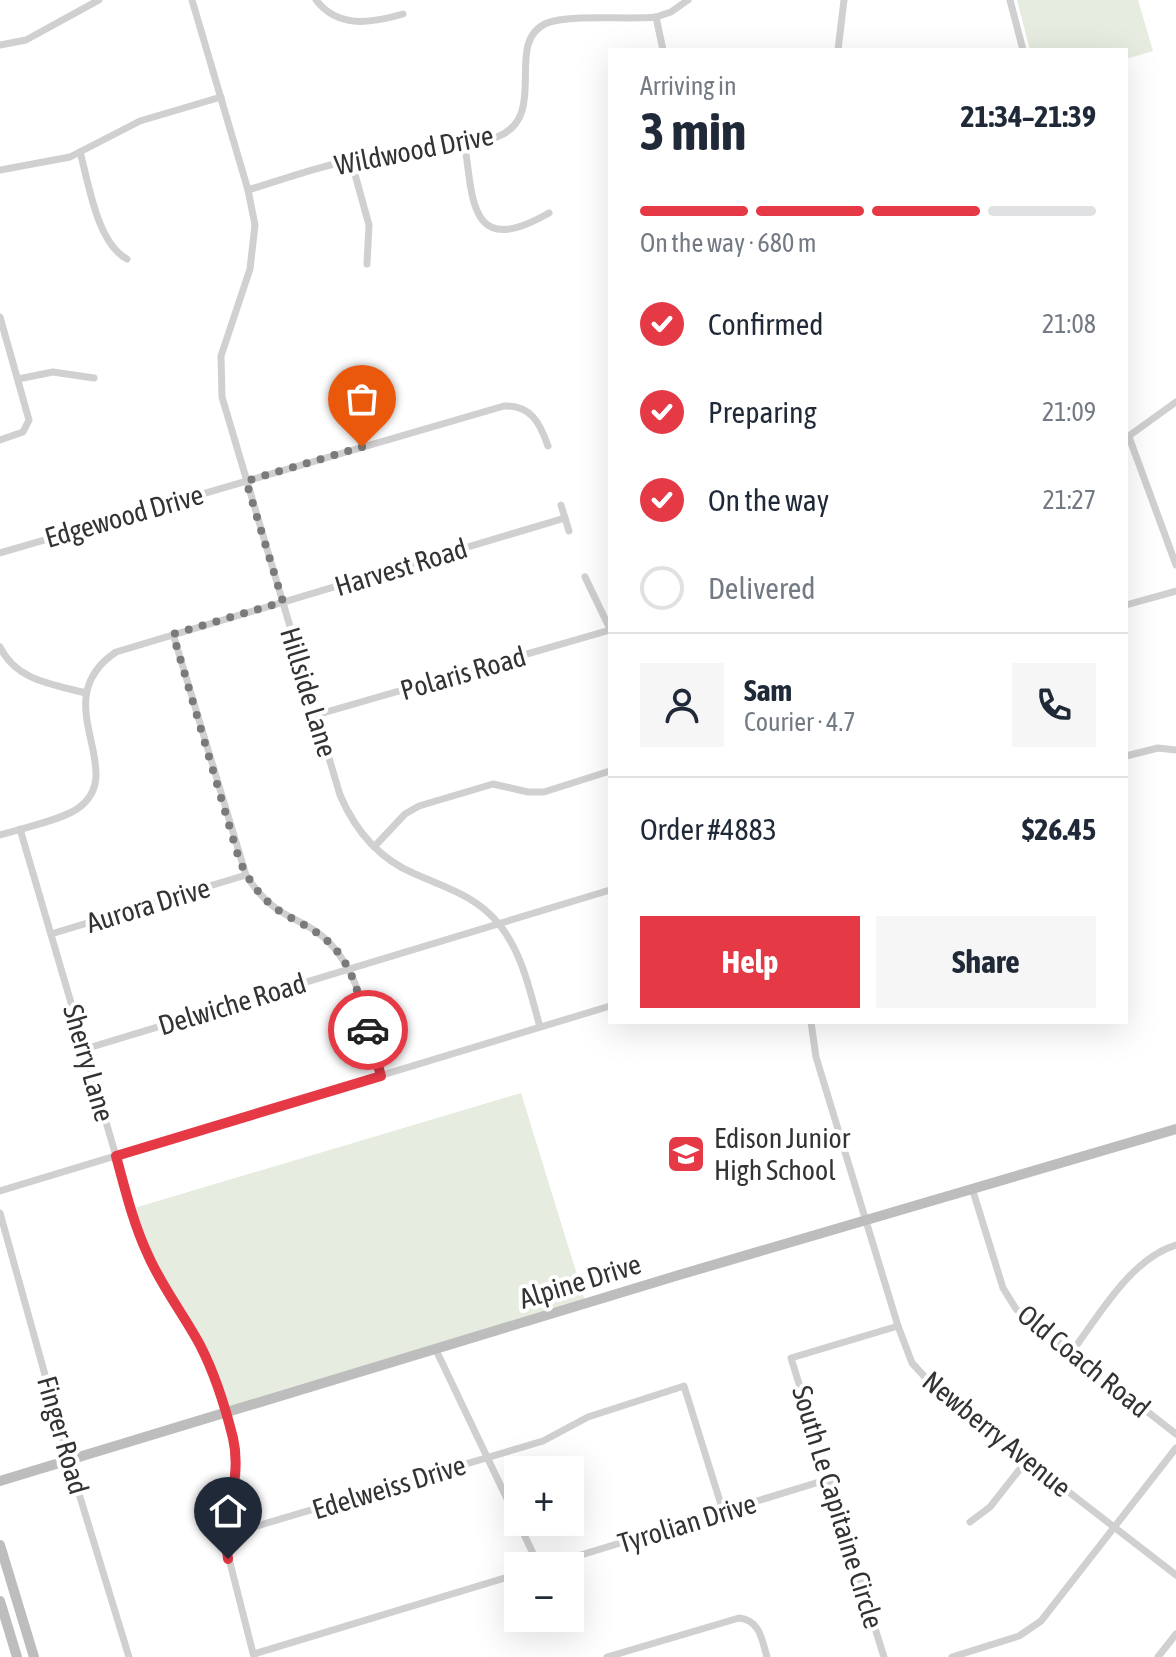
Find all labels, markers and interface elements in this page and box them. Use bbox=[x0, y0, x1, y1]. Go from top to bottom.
text: Arriving in bbox=[640, 71, 737, 101]
text: 21:34–21:39 bbox=[961, 99, 1096, 133]
text: 3 min bbox=[640, 101, 746, 161]
street label: Wildwood Drive bbox=[332, 119, 496, 181]
text: On the way · 680 m bbox=[640, 228, 817, 258]
icon: check bbox=[640, 302, 684, 346]
text: Confirmed bbox=[708, 307, 823, 341]
text: 21:08 bbox=[1042, 309, 1096, 339]
pin bbox=[328, 365, 396, 447]
icon: bag bbox=[340, 377, 384, 421]
icon: check bbox=[640, 390, 684, 434]
text: Preparing bbox=[708, 395, 817, 429]
text: 21:09 bbox=[1042, 397, 1096, 427]
street label: Edgewood Drive bbox=[41, 478, 207, 554]
icon: check bbox=[640, 478, 684, 522]
text: On the way bbox=[708, 483, 829, 517]
text: 21:27 bbox=[1042, 485, 1096, 515]
street label: Harvest Road bbox=[331, 532, 471, 602]
text: Delivered bbox=[708, 571, 816, 605]
street label: Hillside Lane bbox=[274, 623, 344, 761]
street label: Polaris Road bbox=[397, 640, 529, 706]
button: person bbox=[640, 663, 724, 747]
button: phone bbox=[1012, 663, 1096, 747]
text: Sam bbox=[744, 673, 792, 707]
text: Courier · 4.7 bbox=[744, 707, 855, 737]
text: Order #4883 bbox=[640, 812, 777, 846]
text: $26.45 bbox=[1022, 812, 1096, 846]
street label: Aurora Drive bbox=[82, 871, 214, 939]
button: Help bbox=[640, 916, 860, 1008]
button: Share bbox=[876, 916, 1096, 1008]
street label: Delwiche Road bbox=[154, 966, 310, 1042]
courier bbox=[328, 990, 408, 1070]
street label: Sherry Lane bbox=[57, 1001, 121, 1125]
icon: car bbox=[346, 1008, 390, 1052]
place label: Edison Junior High School bbox=[714, 1122, 851, 1186]
school or university icon: Edison Junior High School bbox=[665, 1133, 707, 1175]
street label: Alpine Drive bbox=[515, 1247, 645, 1315]
street label: Old Coach Road bbox=[1012, 1298, 1156, 1424]
street label: Newberry Avenue bbox=[917, 1365, 1077, 1503]
street label: Finger Road bbox=[31, 1372, 95, 1498]
street label: South Le Capitaine Circle bbox=[786, 1382, 890, 1632]
street label: Edelweiss Drive bbox=[308, 1449, 470, 1525]
map controls bbox=[504, 1456, 584, 1632]
button: + bbox=[504, 1456, 584, 1536]
pin bbox=[194, 1477, 262, 1559]
street label: Tyrolian Drive bbox=[614, 1487, 760, 1559]
icon: home bbox=[206, 1489, 250, 1533]
button: − bbox=[504, 1552, 584, 1632]

